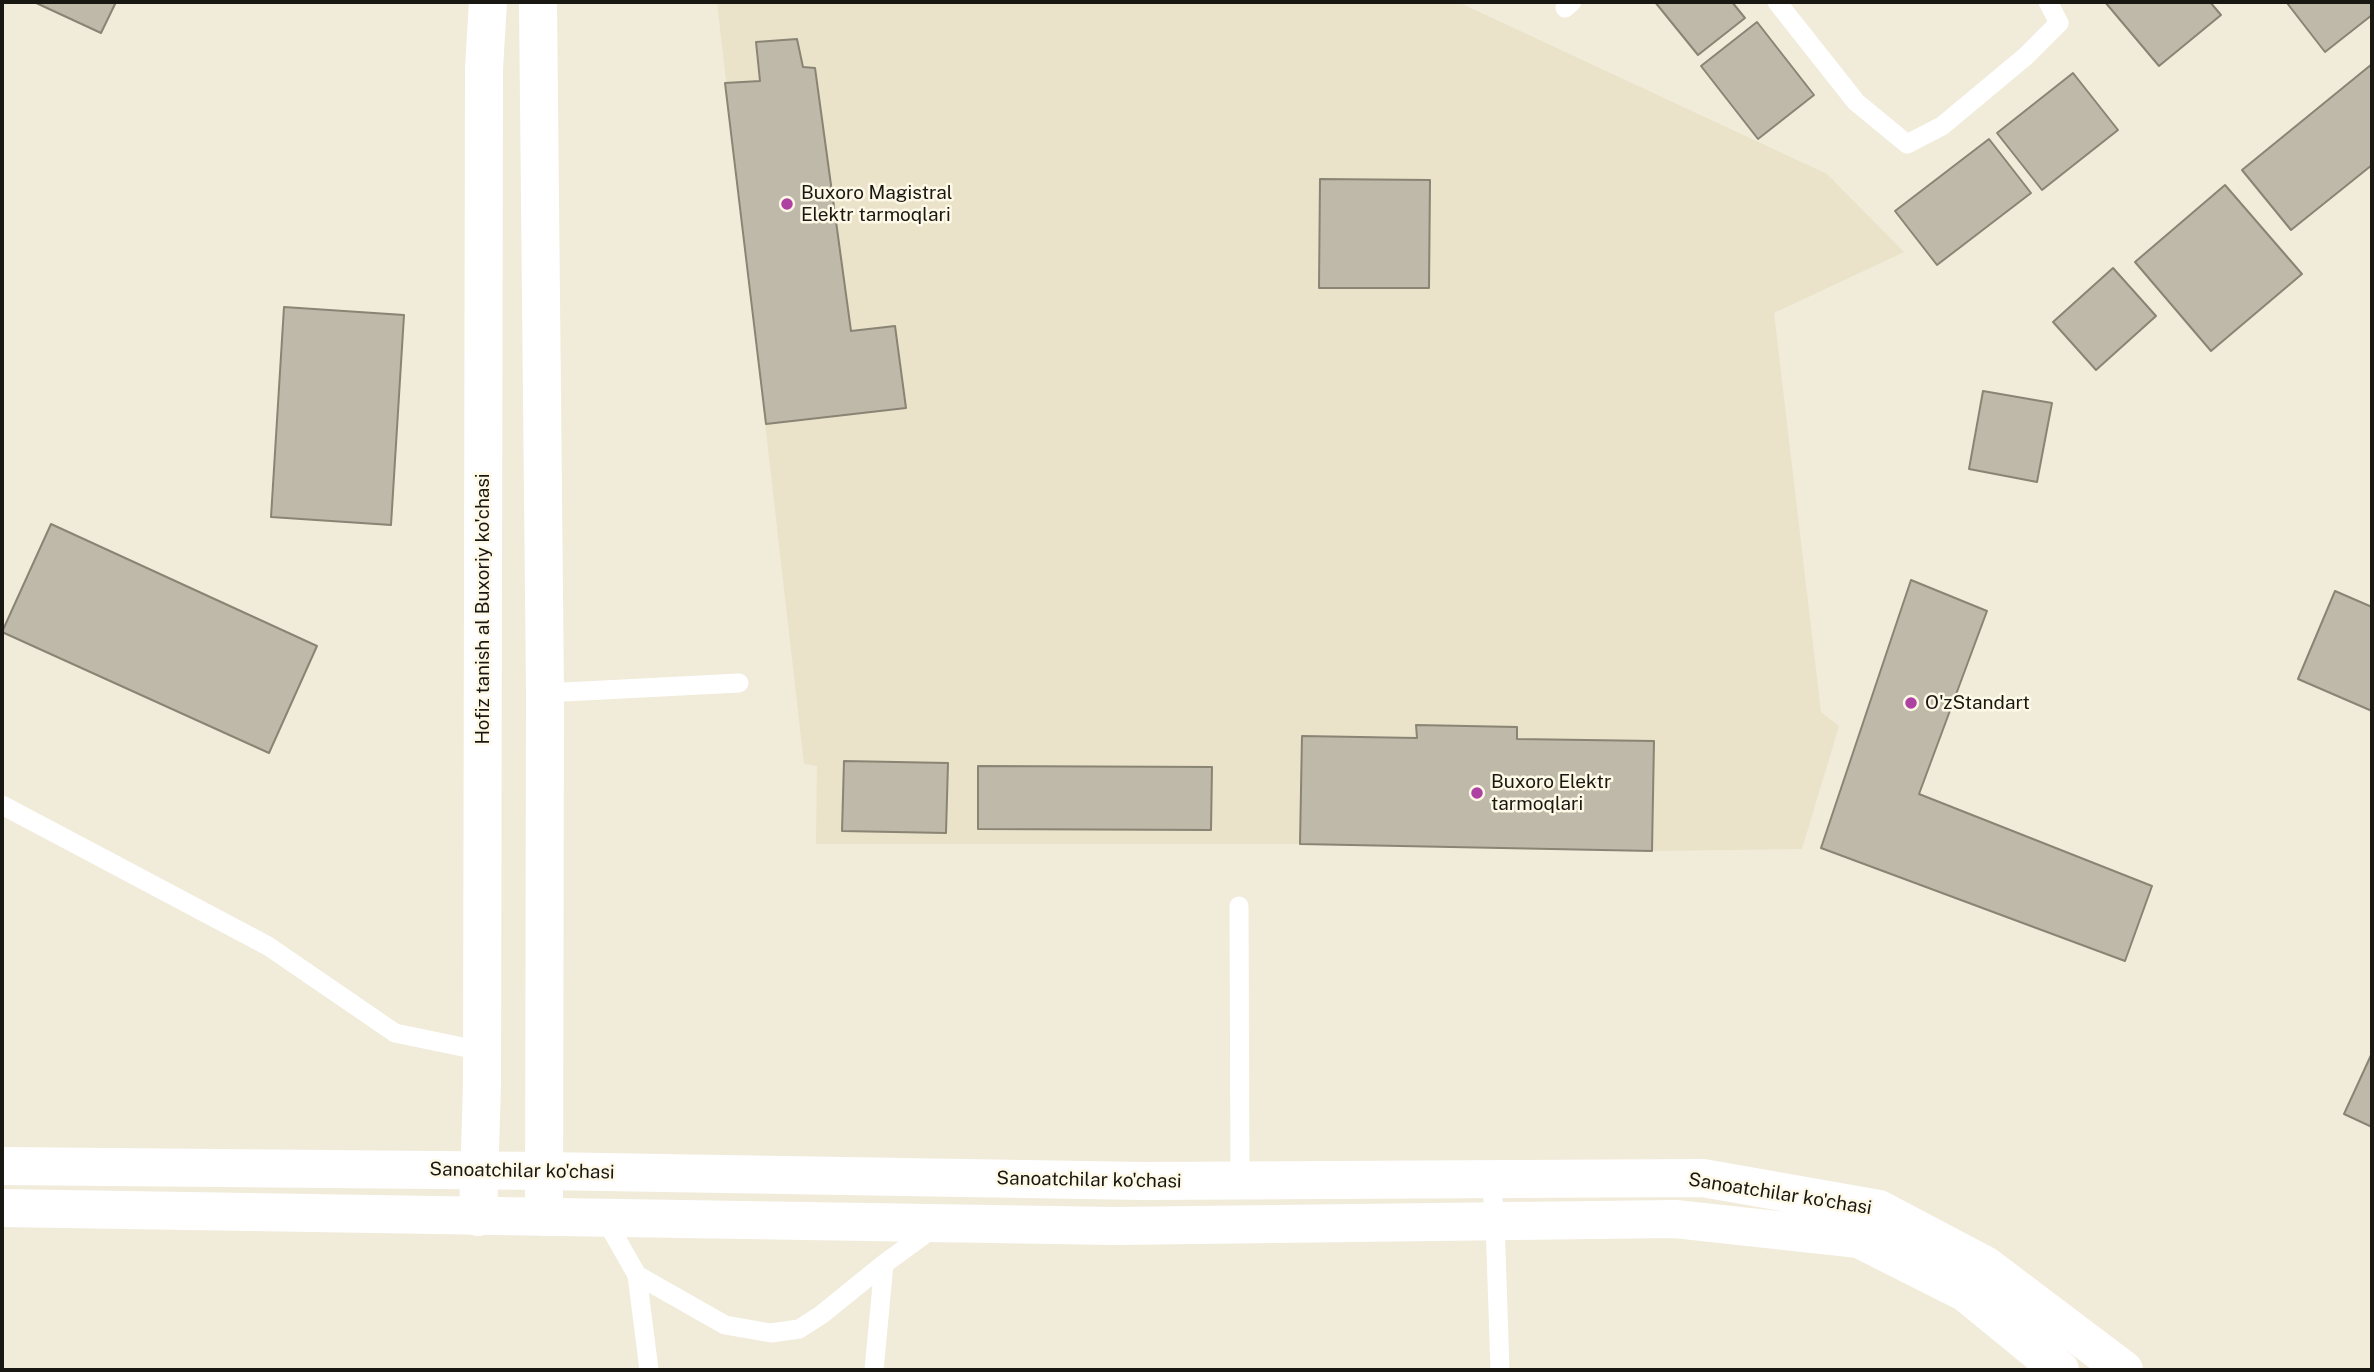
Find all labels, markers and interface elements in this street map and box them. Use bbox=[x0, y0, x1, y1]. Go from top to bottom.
place label: Buxoro Magistral Elektr tarmoqlari bbox=[801, 182, 952, 226]
marker: Buxoro Magistral Elektr tarmoqlari bbox=[779, 196, 795, 212]
street label: Hofiz tanish al Buxoriy ko'chasi bbox=[472, 473, 494, 745]
place label: O'zStandart bbox=[1925, 692, 2030, 714]
marker: O'zStandart bbox=[1903, 695, 1919, 711]
place label: Buxoro Elektr tarmoqlari bbox=[1491, 771, 1611, 815]
marker: Buxoro Elektr tarmoqlari bbox=[1469, 785, 1485, 801]
street label: Sanoatchilar ko'chasi bbox=[429, 1158, 615, 1184]
street label: Sanoatchilar ko'chasi bbox=[996, 1167, 1182, 1193]
street label: Sanoatchilar ko'chasi bbox=[1687, 1168, 1873, 1220]

